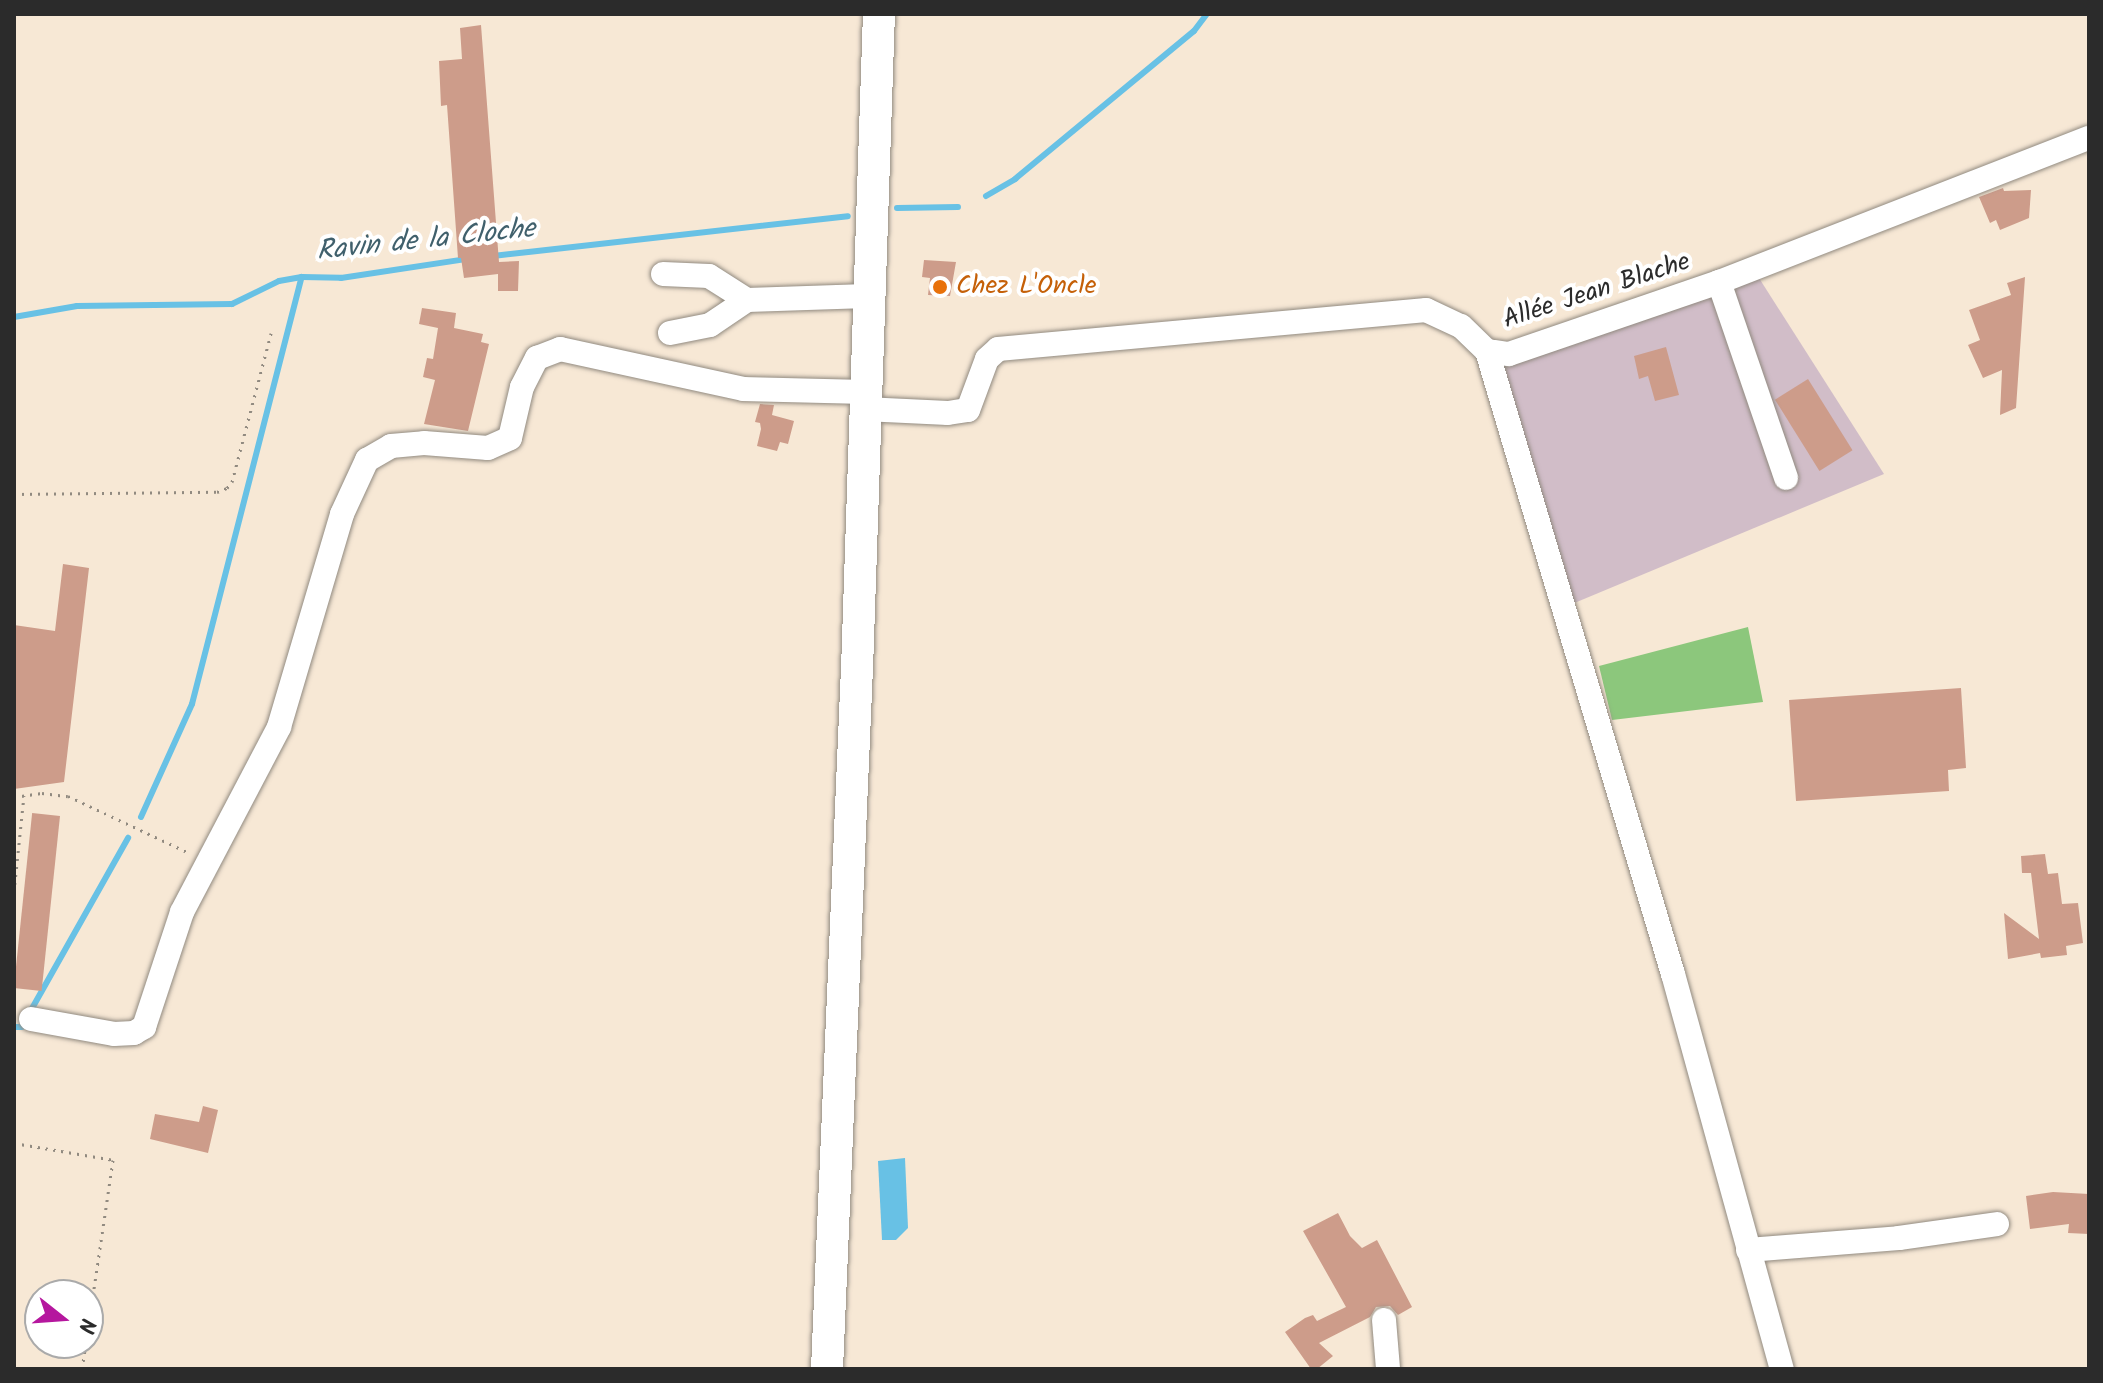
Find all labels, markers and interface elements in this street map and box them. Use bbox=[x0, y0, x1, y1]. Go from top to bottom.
water label: Ravin de la Cloche bbox=[315, 213, 537, 269]
street label: Allée Jean Blache bbox=[1500, 247, 1694, 337]
place label: Chez L'Oncle bbox=[956, 271, 1096, 303]
marker: Chez L'Oncle bbox=[931, 278, 949, 296]
north arrow bbox=[24, 1279, 104, 1359]
text: N bbox=[67, 1314, 104, 1337]

